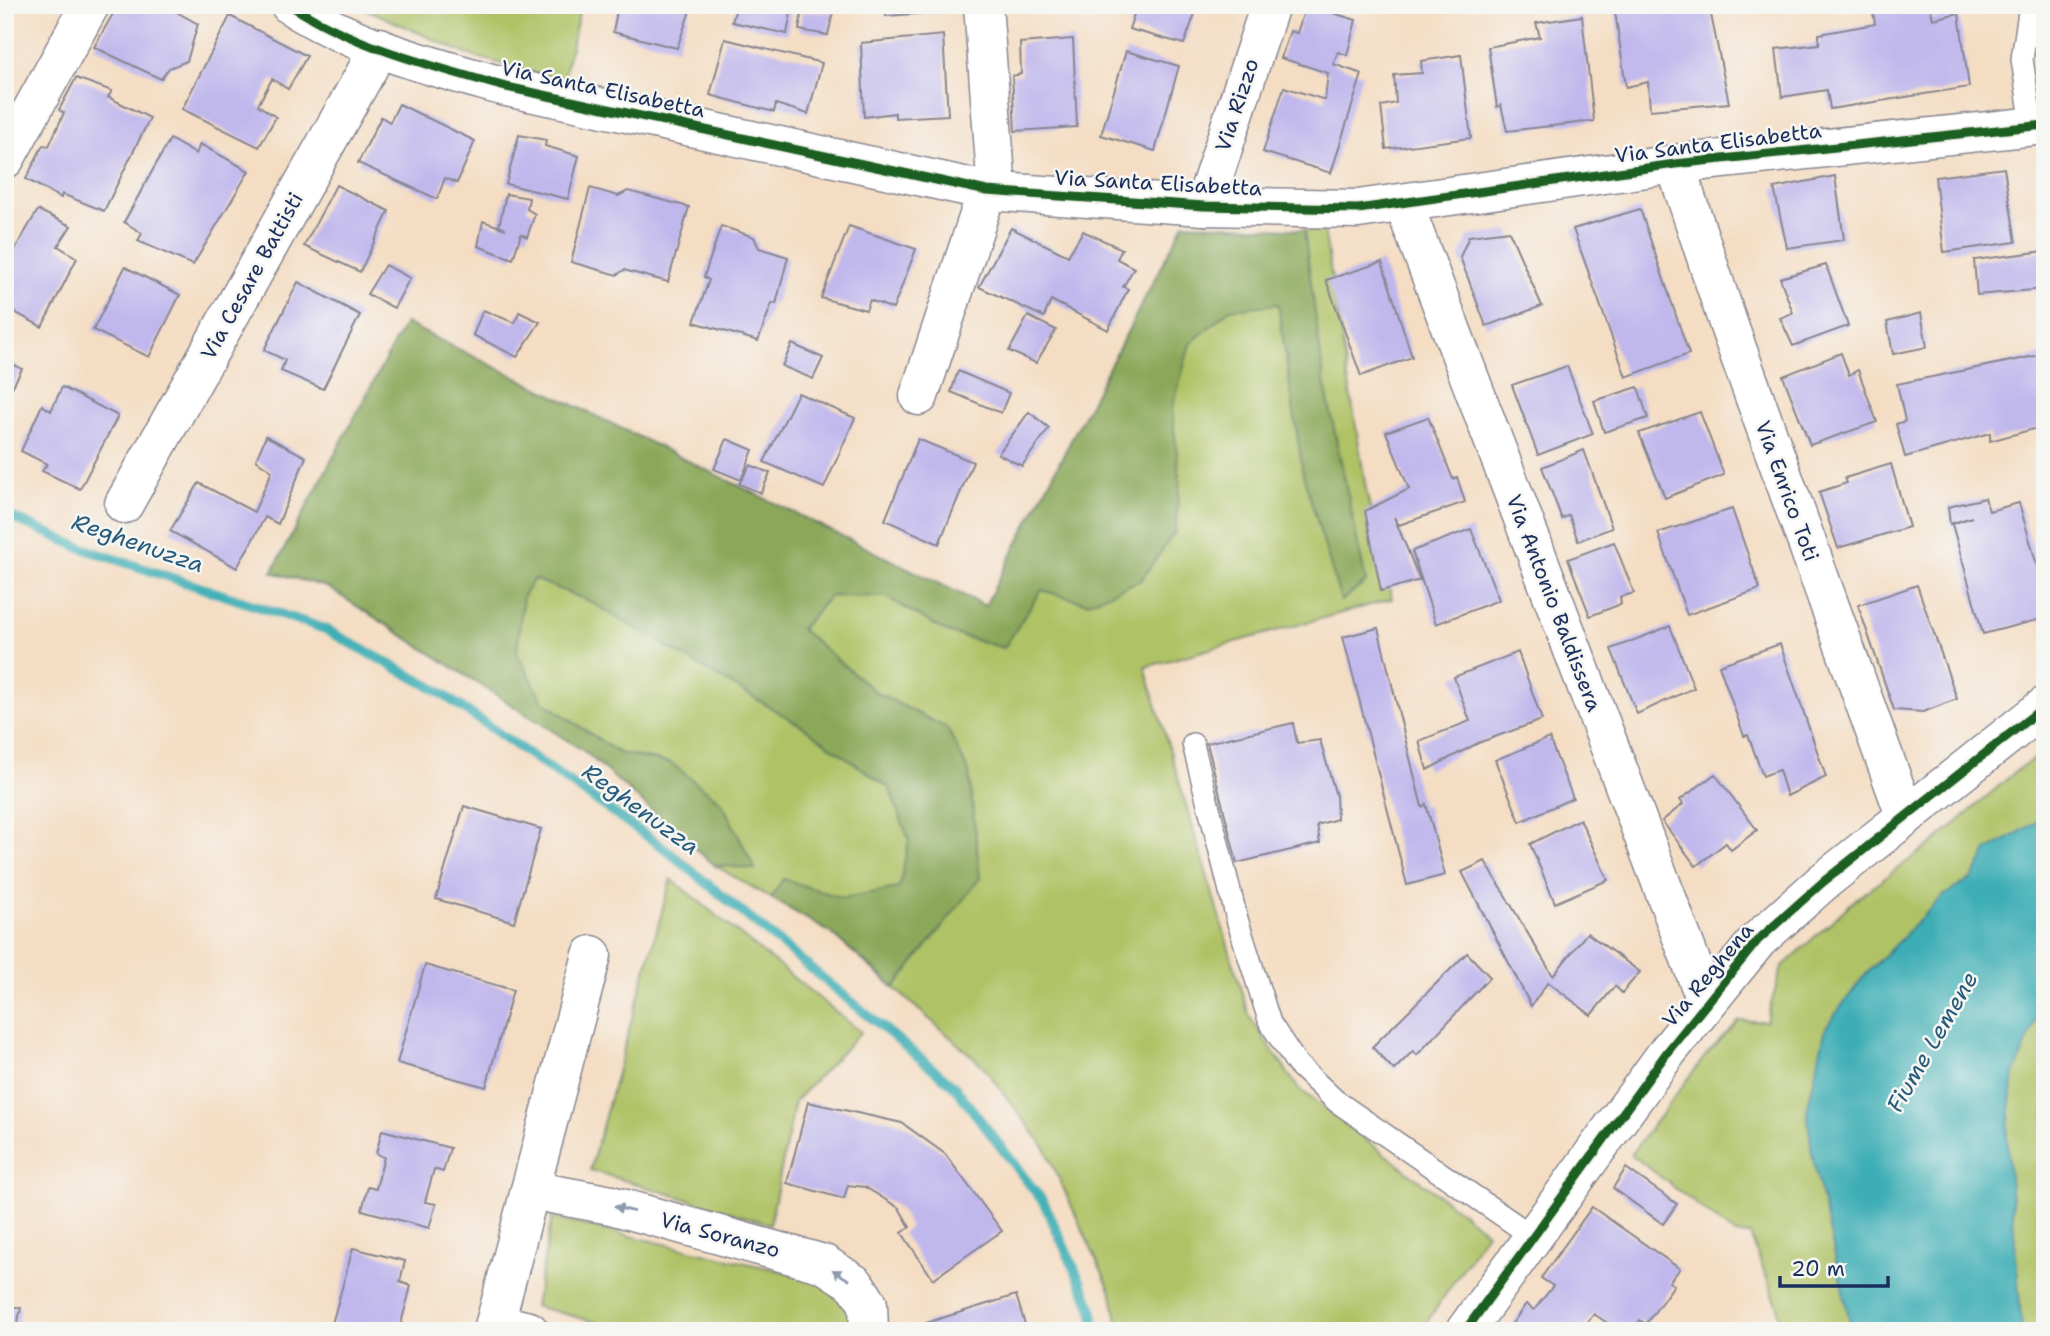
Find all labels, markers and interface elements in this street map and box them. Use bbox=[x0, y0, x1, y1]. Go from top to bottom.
street label: Via Santa Elisabetta bbox=[498, 54, 708, 124]
street label: Via Rizzo bbox=[1209, 55, 1265, 155]
street label: Via Santa Elisabetta bbox=[1613, 116, 1823, 170]
street label: Via Santa Elisabetta bbox=[1053, 164, 1263, 202]
street label: Via Cesare Battisti bbox=[194, 187, 310, 365]
street label: Via Enrico Toti bbox=[1749, 417, 1825, 565]
street label: Via Antonio Baldissera bbox=[1500, 491, 1608, 715]
water label: Reghenuzza bbox=[68, 506, 208, 580]
water label: Reghenuzza bbox=[577, 756, 705, 862]
street label: Via Reghena bbox=[1656, 917, 1760, 1033]
water label: Fiume Lemene bbox=[1880, 966, 1984, 1118]
one-way arrow bbox=[612, 1203, 634, 1214]
street label: Via Soranzo bbox=[657, 1206, 783, 1264]
scale bar bbox=[1780, 1245, 1889, 1289]
text: 20 m bbox=[1791, 1255, 1845, 1283]
one-way arrow bbox=[831, 1268, 850, 1281]

